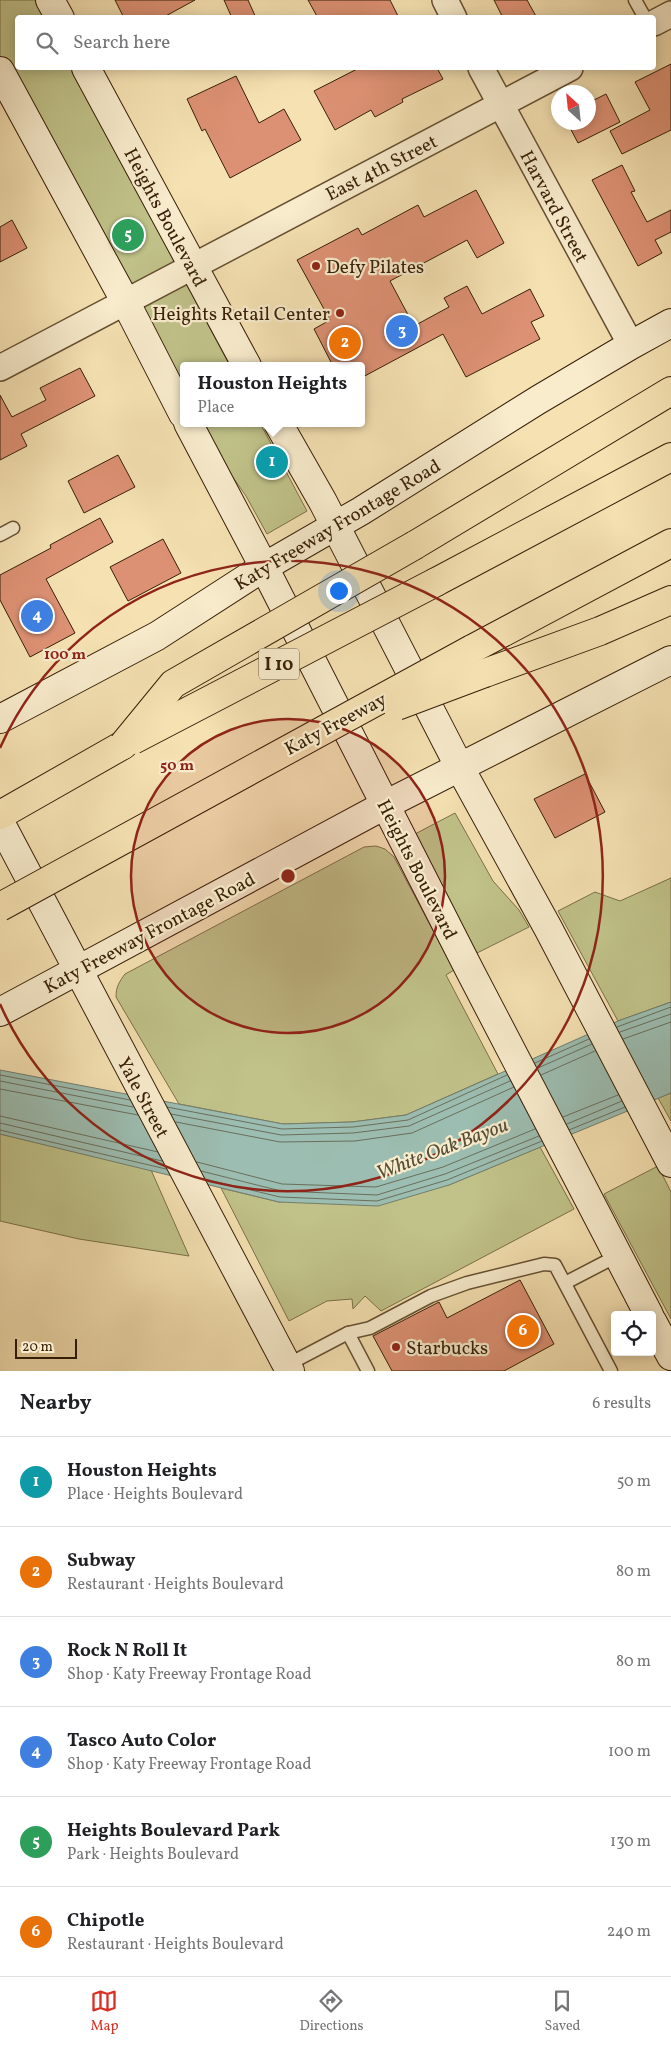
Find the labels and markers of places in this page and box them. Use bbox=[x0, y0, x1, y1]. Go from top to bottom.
pin: 5 bbox=[112, 216, 144, 254]
place label: Defy Pilates bbox=[326, 255, 424, 281]
marker: Defy Pilates bbox=[310, 260, 322, 272]
place label: Heights Retail Center bbox=[152, 302, 330, 328]
marker: Heights Retail Center bbox=[334, 307, 346, 319]
pin: 3 bbox=[386, 312, 418, 350]
pin: 2 bbox=[329, 324, 361, 362]
pin: 1 bbox=[256, 443, 288, 481]
pin: 4 bbox=[21, 597, 53, 635]
centre of rings bbox=[279, 867, 297, 885]
pin: 6 bbox=[507, 1312, 539, 1350]
place label: Starbucks bbox=[406, 1336, 488, 1362]
marker: Starbucks bbox=[390, 1341, 402, 1353]

